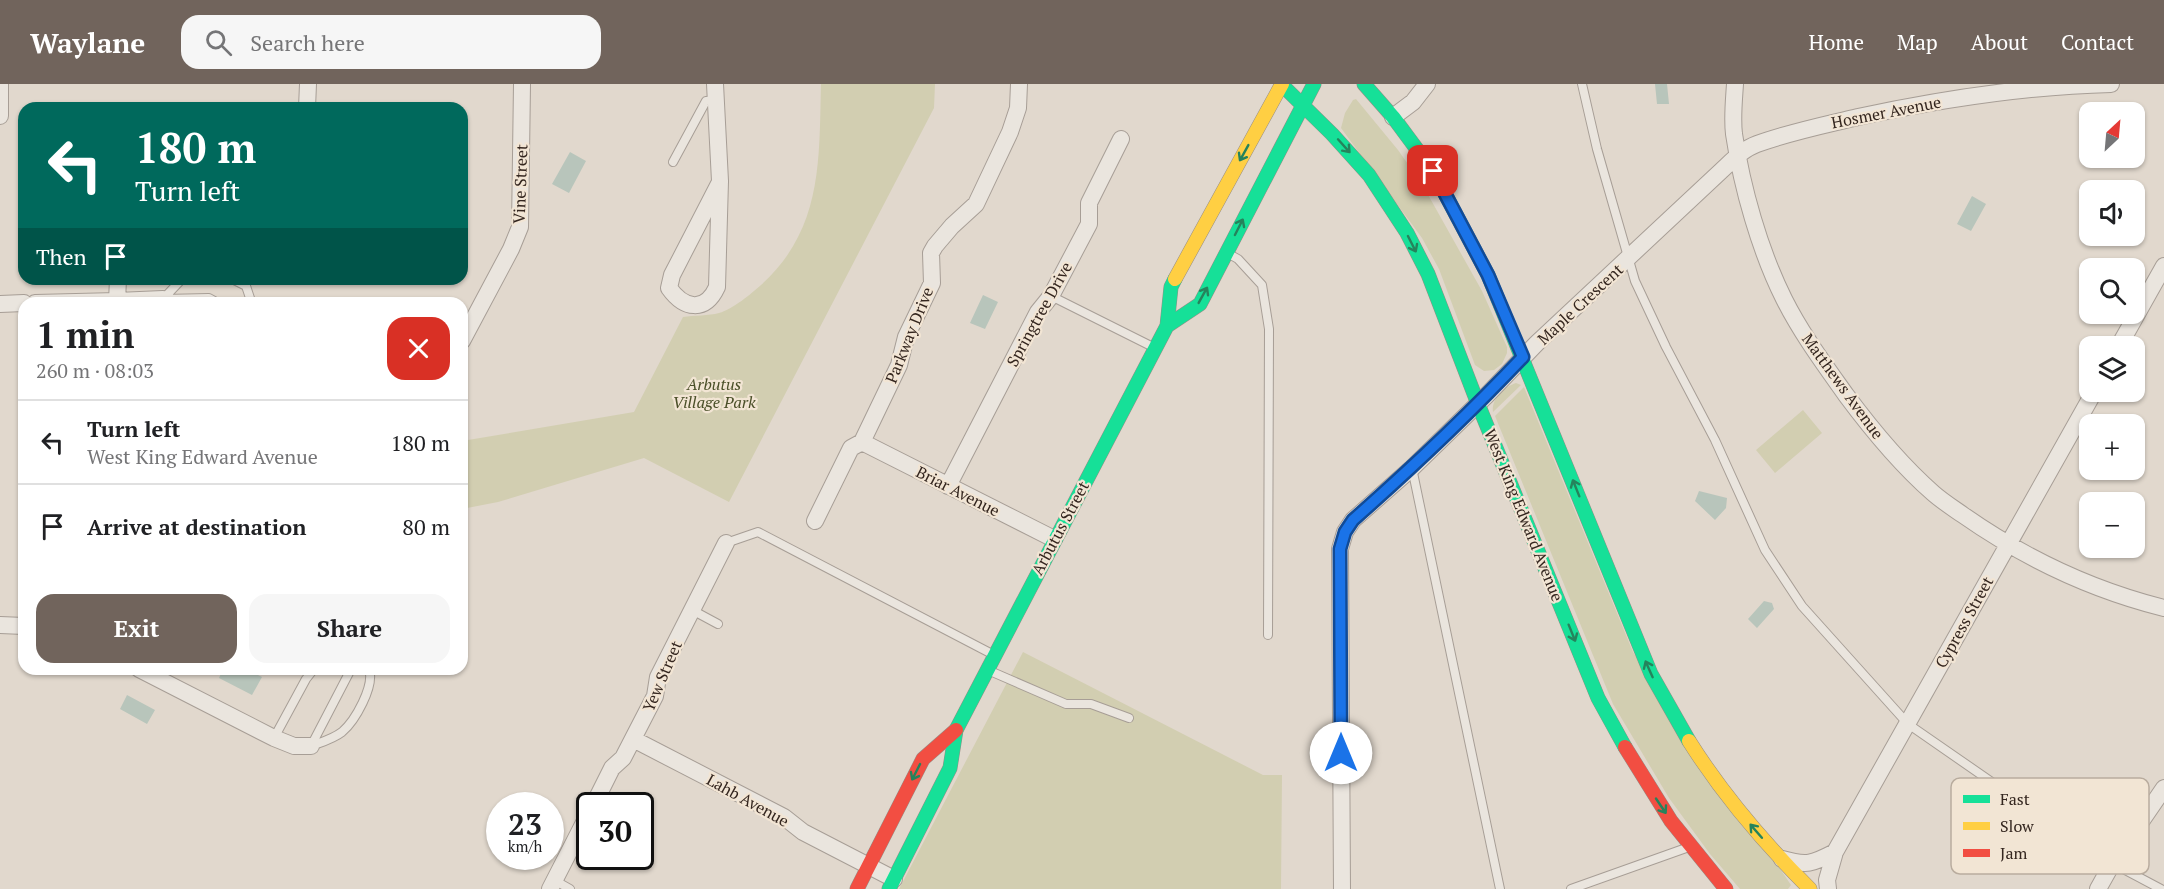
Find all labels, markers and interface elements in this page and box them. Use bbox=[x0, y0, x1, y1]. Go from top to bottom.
search box bbox=[181, 15, 601, 69]
text: Waylane bbox=[30, 24, 145, 61]
icon: search bbox=[202, 26, 235, 59]
text: Search here bbox=[250, 28, 365, 57]
text: Home bbox=[1808, 28, 1864, 56]
text: Map bbox=[1897, 28, 1938, 56]
text: About bbox=[1971, 28, 2028, 56]
text: Contact bbox=[2061, 28, 2134, 56]
street label: Hosmer Avenue bbox=[1829, 91, 1943, 133]
north arrow bbox=[2079, 102, 2145, 168]
map controls bbox=[2079, 102, 2145, 558]
text: 180 m bbox=[135, 119, 256, 175]
icon: left bbox=[36, 126, 114, 204]
one-way arrow bbox=[1337, 139, 1351, 154]
street label: Vine Street bbox=[508, 144, 532, 224]
one-way arrow bbox=[1238, 144, 1250, 161]
pin bbox=[1407, 145, 1458, 196]
icon: arrive bbox=[1416, 154, 1449, 187]
text: Turn left bbox=[135, 173, 240, 209]
button: sound bbox=[2079, 180, 2145, 246]
one-way arrow bbox=[1234, 218, 1245, 236]
one-way arrow bbox=[1407, 234, 1419, 252]
icon: arrive bbox=[99, 240, 132, 273]
text: Then bbox=[36, 242, 87, 271]
street label: Springtree Drive bbox=[1001, 258, 1077, 370]
street label: Maple Crescent bbox=[1532, 258, 1628, 350]
button: search bbox=[2079, 258, 2145, 324]
street label: Parkway Drive bbox=[880, 284, 938, 386]
one-way arrow bbox=[1197, 287, 1209, 304]
text: 1 min bbox=[36, 311, 134, 358]
button: close bbox=[387, 317, 450, 380]
street label: Matthews Avenue bbox=[1797, 329, 1889, 443]
button: layers bbox=[2079, 336, 2145, 402]
text: 260 m · 08:03 bbox=[36, 357, 154, 384]
park label: Arbutus Village Park bbox=[672, 373, 756, 413]
text: Turn left bbox=[87, 414, 180, 443]
button: + bbox=[2079, 414, 2145, 480]
street label: West King Edward Avenue bbox=[1479, 425, 1569, 605]
icon: left bbox=[36, 426, 69, 459]
text: 180 m bbox=[390, 428, 450, 457]
text: West King Edward Avenue bbox=[87, 443, 318, 470]
street label: Briar Avenue bbox=[912, 461, 1004, 521]
street label: Arbutus Street bbox=[1026, 477, 1094, 579]
one-way arrow bbox=[1570, 479, 1581, 498]
button: − bbox=[2079, 492, 2145, 558]
icon: arrive bbox=[36, 510, 69, 543]
text: Arrive at destination bbox=[87, 512, 306, 541]
text: 80 m bbox=[402, 512, 450, 541]
street label: Cypress Street bbox=[1930, 572, 1998, 672]
button: Exit bbox=[36, 594, 237, 663]
button: Share bbox=[249, 594, 450, 663]
one-way arrow bbox=[1567, 623, 1578, 641]
street label: Yew Street bbox=[637, 637, 687, 715]
one-way arrow bbox=[1643, 660, 1654, 678]
position arrow bbox=[1309, 721, 1373, 785]
one-way arrow bbox=[910, 763, 922, 781]
street label: Lahb Avenue bbox=[703, 768, 793, 832]
legend bbox=[1951, 778, 2149, 874]
text: Fast bbox=[2000, 788, 2030, 810]
speed limit sign: 30 bbox=[576, 792, 654, 870]
one-way arrow bbox=[1655, 797, 1667, 813]
text: 23 bbox=[508, 804, 542, 844]
text: Slow bbox=[2000, 815, 2034, 837]
one-way arrow bbox=[1749, 824, 1763, 839]
text: km/h bbox=[508, 836, 542, 856]
text: Jam bbox=[2000, 842, 2028, 864]

